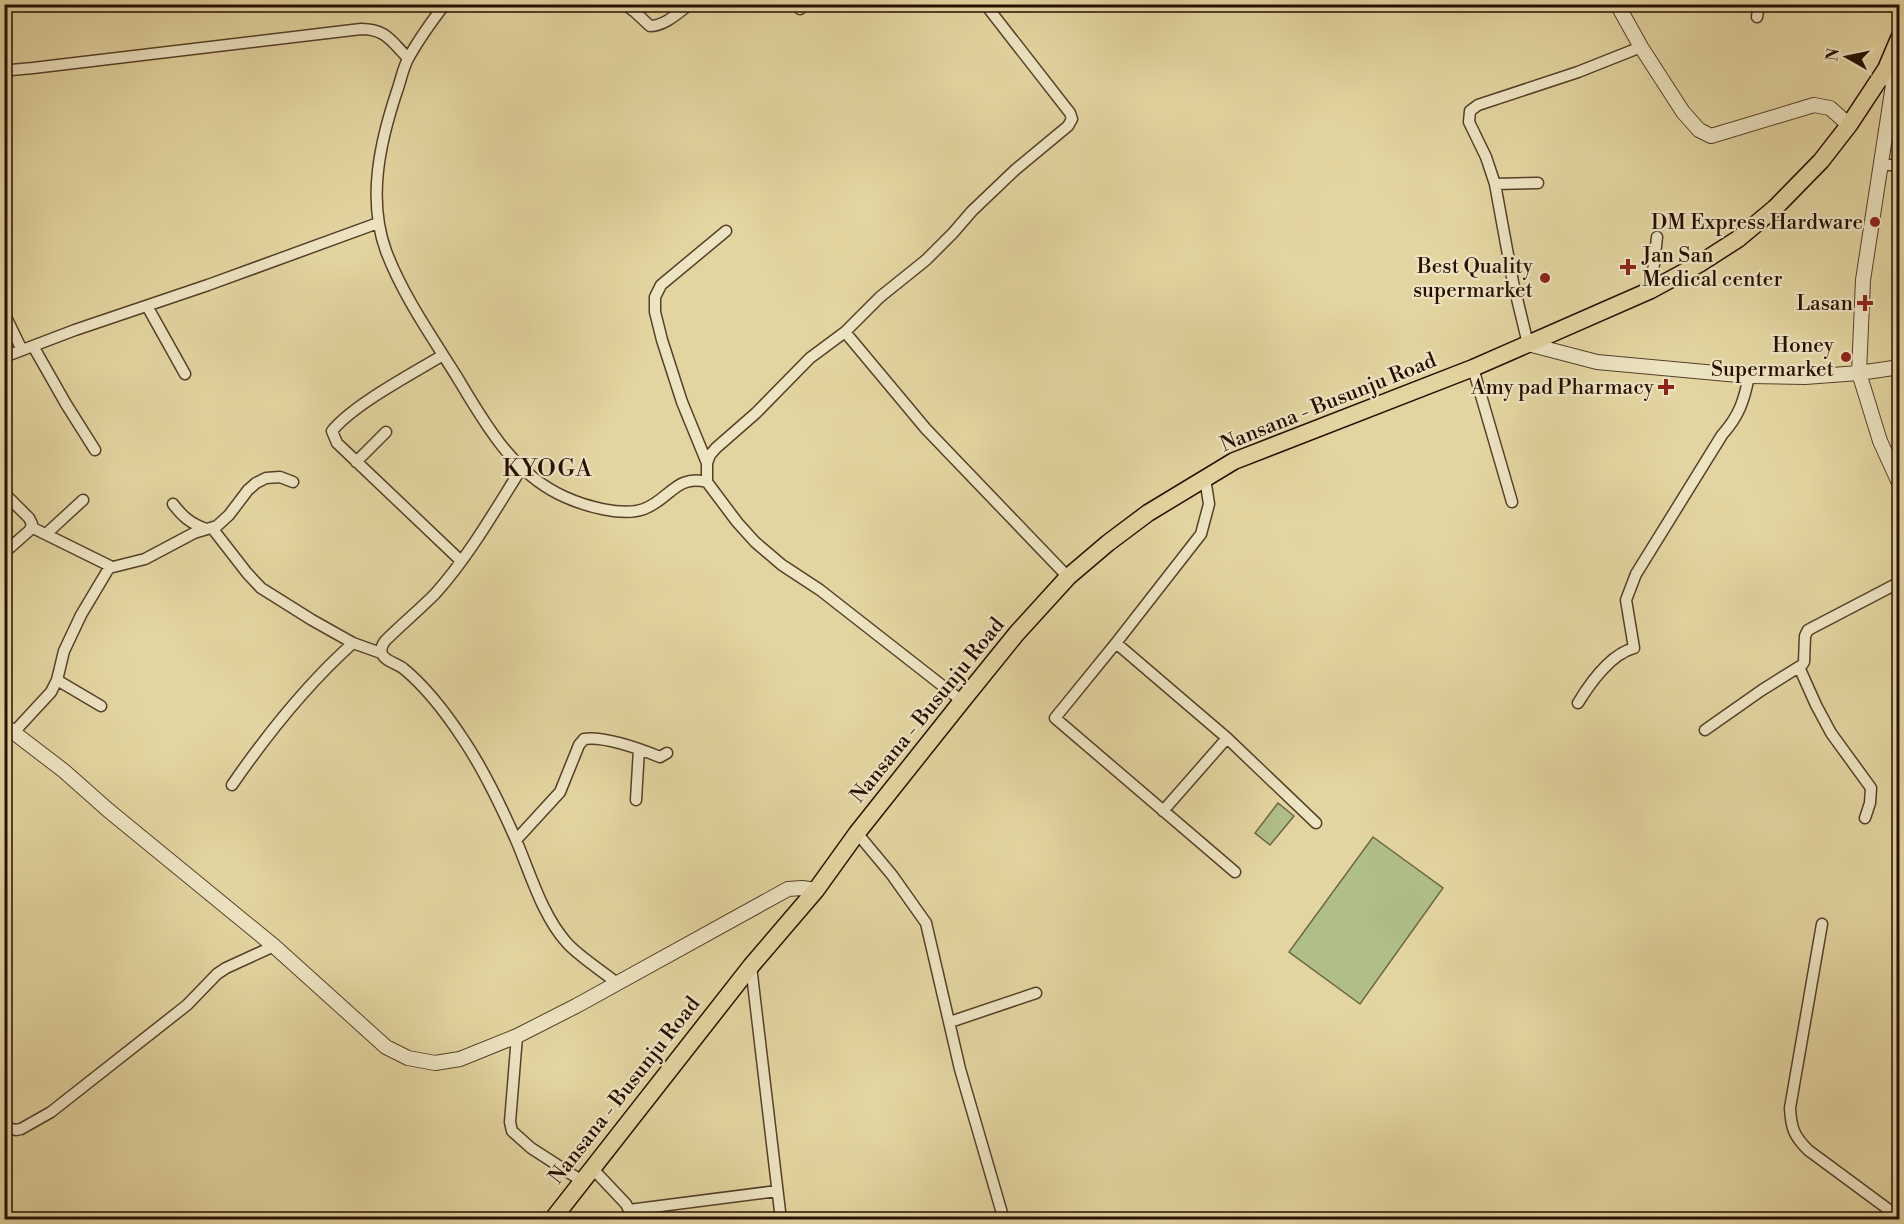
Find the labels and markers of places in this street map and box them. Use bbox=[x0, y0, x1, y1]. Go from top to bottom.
place label: DM Express Hardware bbox=[1651, 210, 1863, 236]
marker: DM Express Hardware bbox=[1868, 215, 1882, 229]
place label: Jan San Medical center bbox=[1641, 243, 1782, 293]
place label: Best Quality supermarket bbox=[1413, 254, 1534, 304]
marker: Jan San Medical center bbox=[1619, 258, 1637, 276]
marker: Best Quality supermarket bbox=[1538, 271, 1552, 285]
place label: Lasan bbox=[1796, 291, 1853, 317]
marker: Lasan bbox=[1858, 296, 1872, 310]
place label: Honey Supermarket bbox=[1711, 333, 1835, 383]
marker: Honey Supermarket bbox=[1839, 350, 1853, 364]
place label: Amy pad Pharmacy bbox=[1470, 375, 1655, 401]
marker: Amy pad Pharmacy bbox=[1659, 380, 1673, 394]

